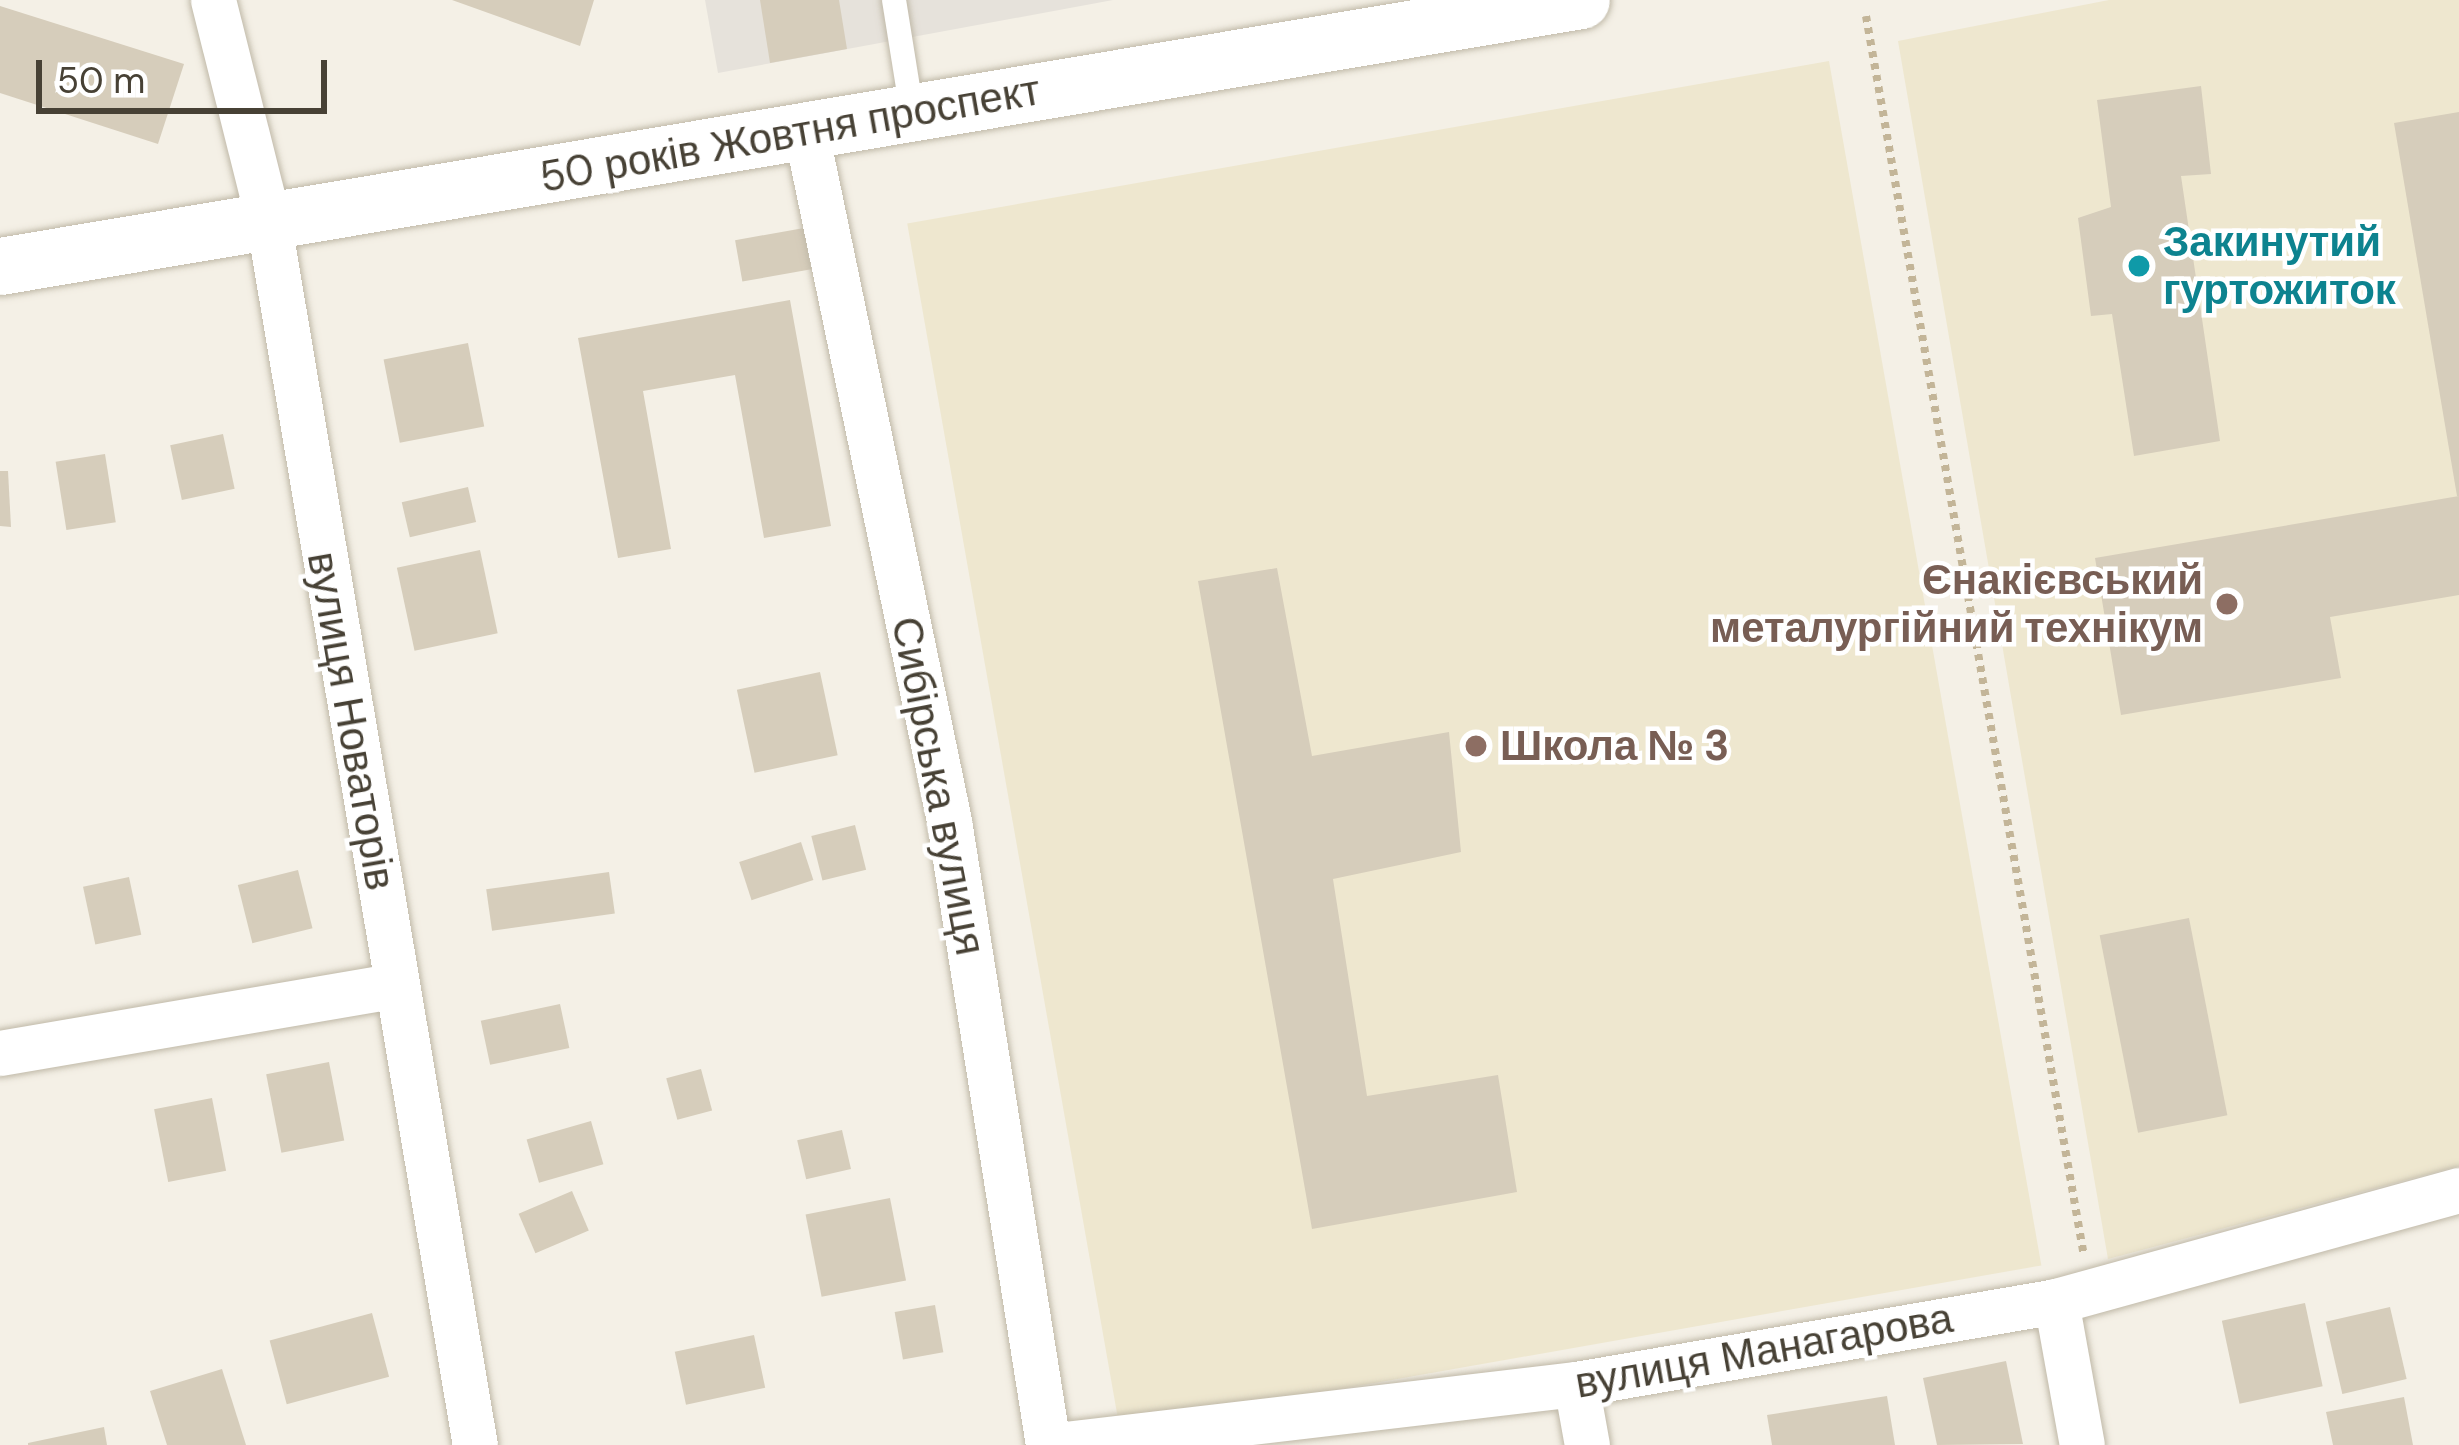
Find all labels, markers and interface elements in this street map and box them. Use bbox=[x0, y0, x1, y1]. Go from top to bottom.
scale bar bbox=[42, 36, 333, 110]
text: 50 m bbox=[57, 57, 145, 104]
street label: 50 років Жовтня проспект bbox=[536, 65, 1044, 203]
place label: Закинутий гуртожиток bbox=[2163, 217, 2396, 316]
marker: Закинутий гуртожиток bbox=[2126, 253, 2152, 279]
street label: вулиця Новаторів bbox=[296, 548, 406, 894]
place label: Єнакієвський металургійний технікум bbox=[1710, 555, 2203, 654]
marker: Єнакієвський металургійний технікум bbox=[2214, 591, 2240, 617]
street label: Сибірська вулиця bbox=[880, 613, 996, 959]
place label: Школа № 3 bbox=[1500, 721, 1729, 771]
marker: Школа № 3 bbox=[1463, 733, 1489, 759]
street label: вулиця Манагарова bbox=[1571, 1293, 1957, 1409]

